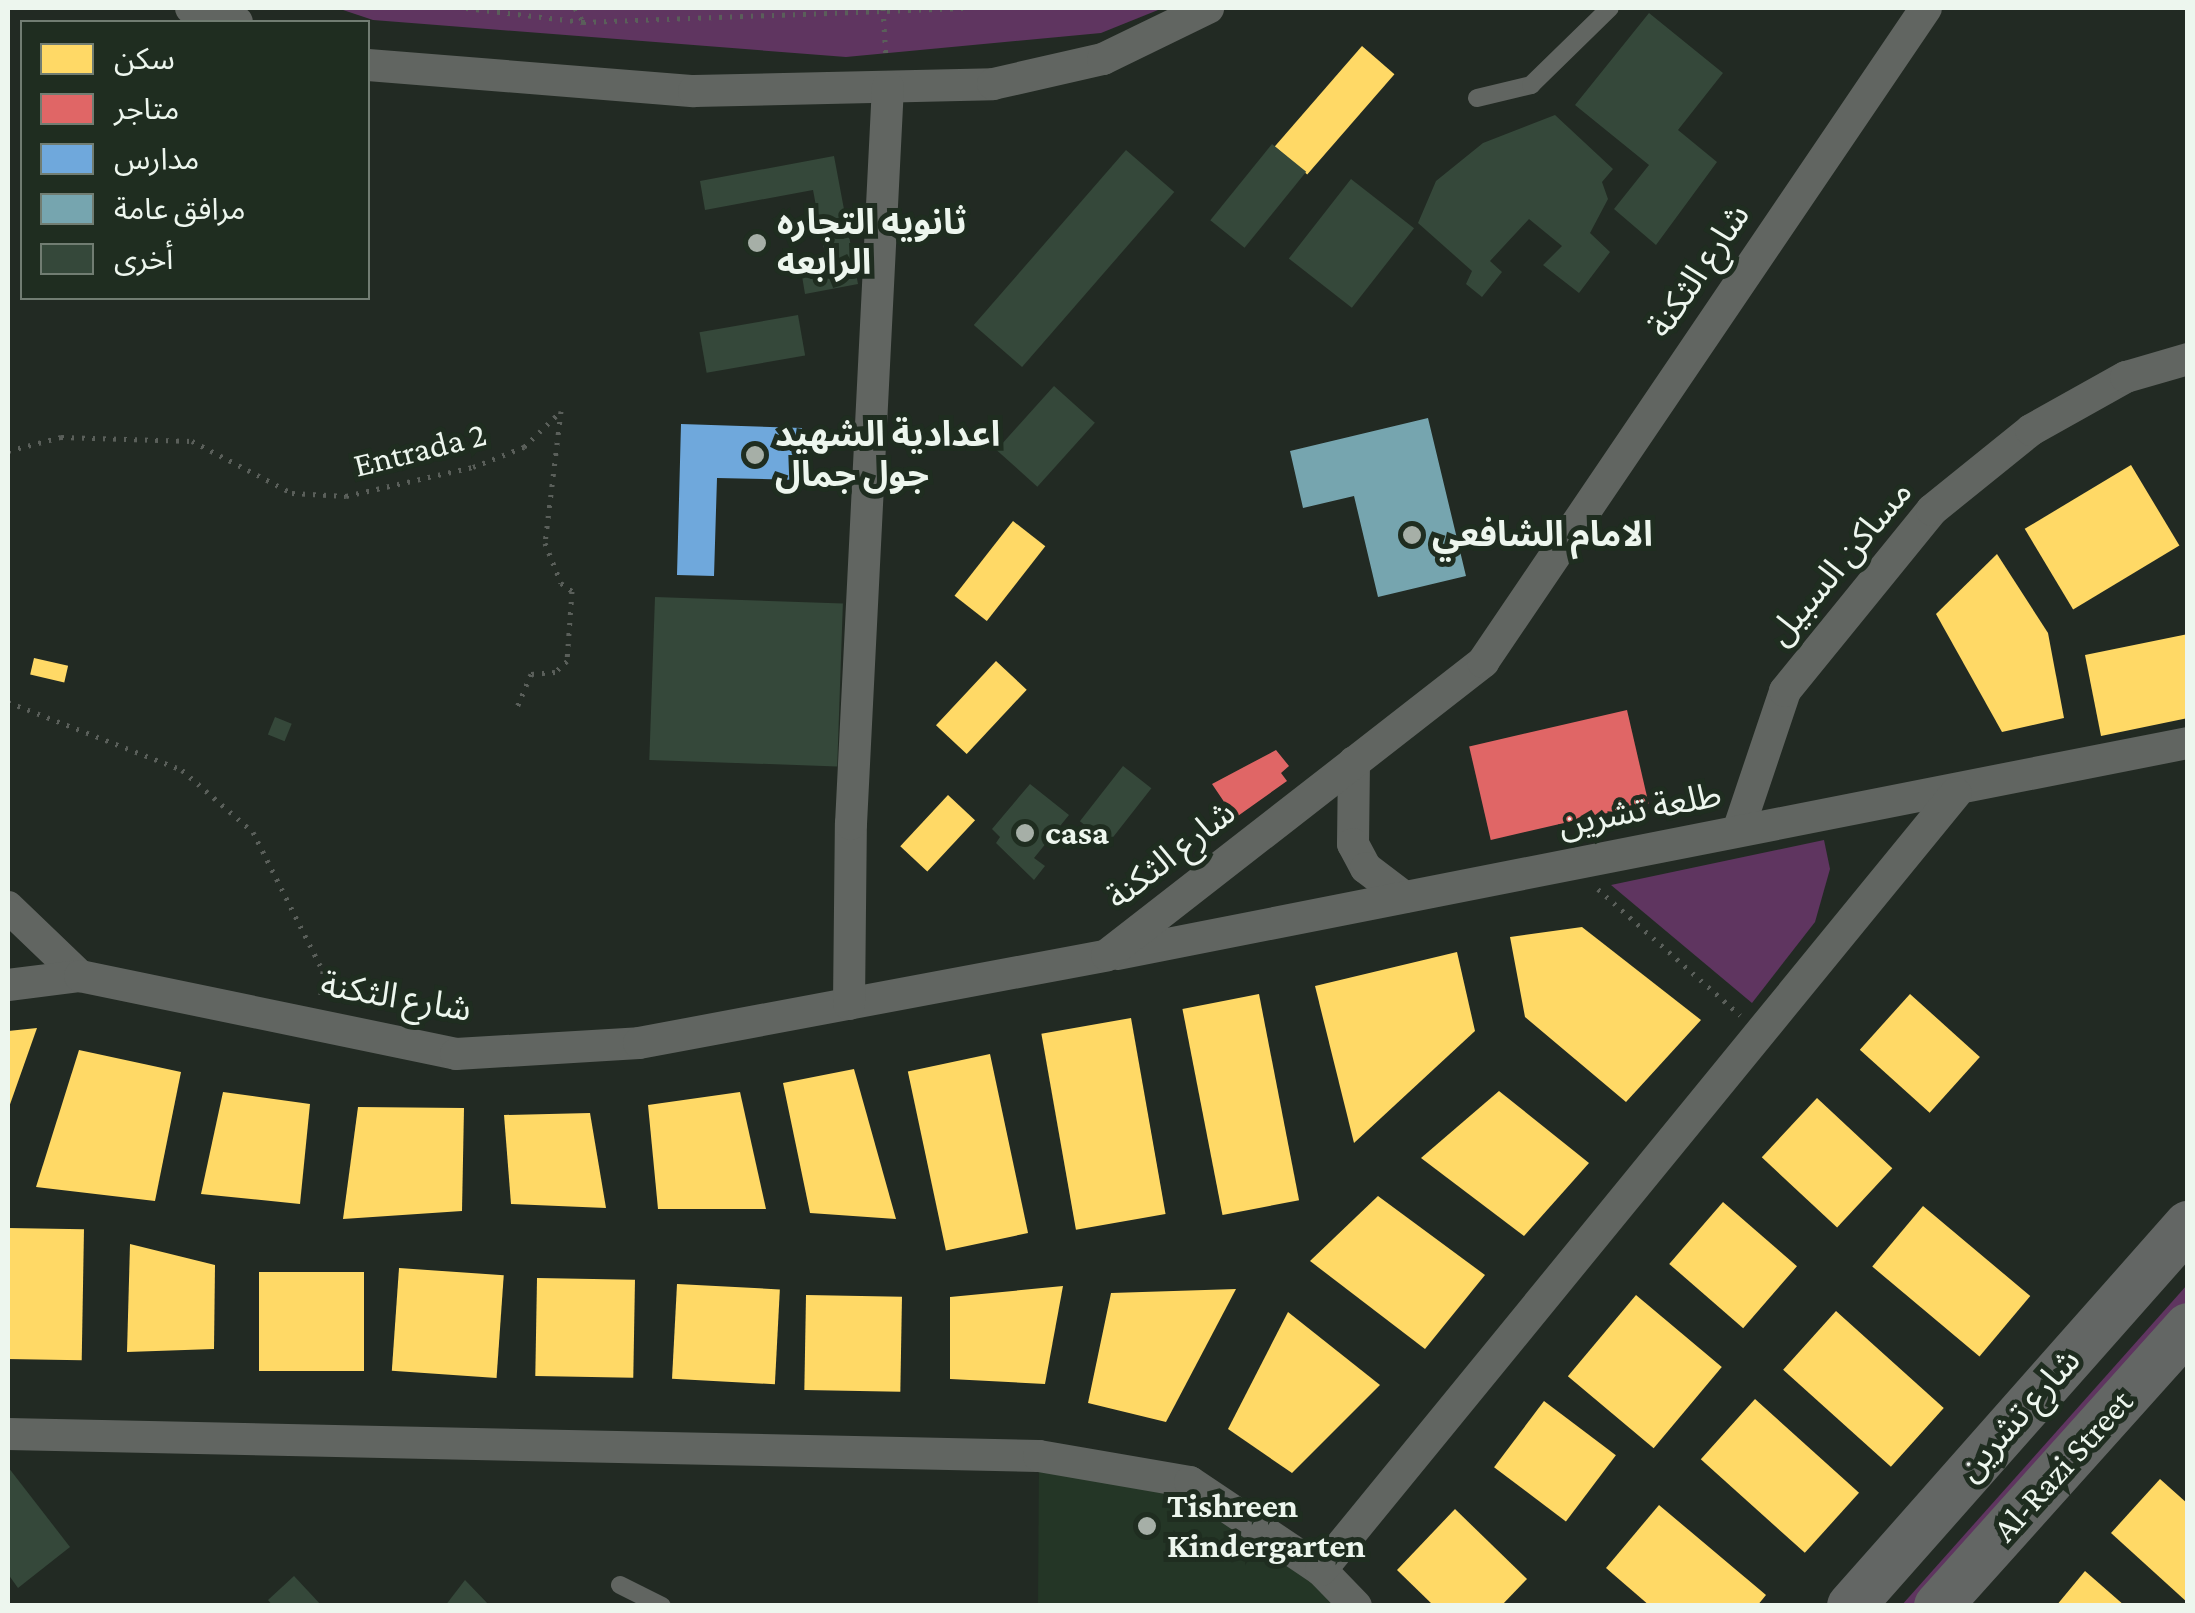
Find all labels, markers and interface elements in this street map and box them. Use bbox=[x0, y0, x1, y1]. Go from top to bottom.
legend bbox=[20, 20, 370, 300]
text: سكن bbox=[114, 42, 175, 75]
text: متاجر bbox=[114, 92, 179, 125]
text: مدارس bbox=[114, 142, 199, 175]
text: مرافق عامة bbox=[114, 192, 245, 225]
street label: شارع الثكنة bbox=[1639, 196, 1759, 346]
place label: ثانويه التجاره الرابعه bbox=[777, 202, 967, 284]
marker: ثانويه التجاره الرابعه bbox=[746, 232, 768, 254]
text: أخرى bbox=[114, 242, 173, 275]
street label: Entrada 2 bbox=[349, 413, 491, 487]
place label: اعدادية الشهيد جول جمال bbox=[775, 414, 1000, 496]
marker: اعدادية الشهيد جول جمال bbox=[744, 444, 766, 466]
street label: مساكن السبيل bbox=[1759, 472, 1921, 654]
place label: الامام الشافعي bbox=[1432, 514, 1653, 556]
marker: الامام الشافعي bbox=[1401, 524, 1423, 546]
street label: طلعة تشرين bbox=[1555, 774, 1725, 846]
street label: شارع الثكنة bbox=[1098, 792, 1244, 918]
place label: casa bbox=[1045, 812, 1109, 854]
marker: casa bbox=[1014, 822, 1036, 844]
street label: شارع الثكنة bbox=[317, 963, 475, 1031]
street label: شارع تشرين bbox=[1949, 1340, 2089, 1490]
street label: Al-Razi Street bbox=[1984, 1381, 2142, 1551]
place label: Tishreen Kindergarten bbox=[1167, 1485, 1366, 1567]
marker: Tishreen Kindergarten bbox=[1136, 1515, 1158, 1537]

